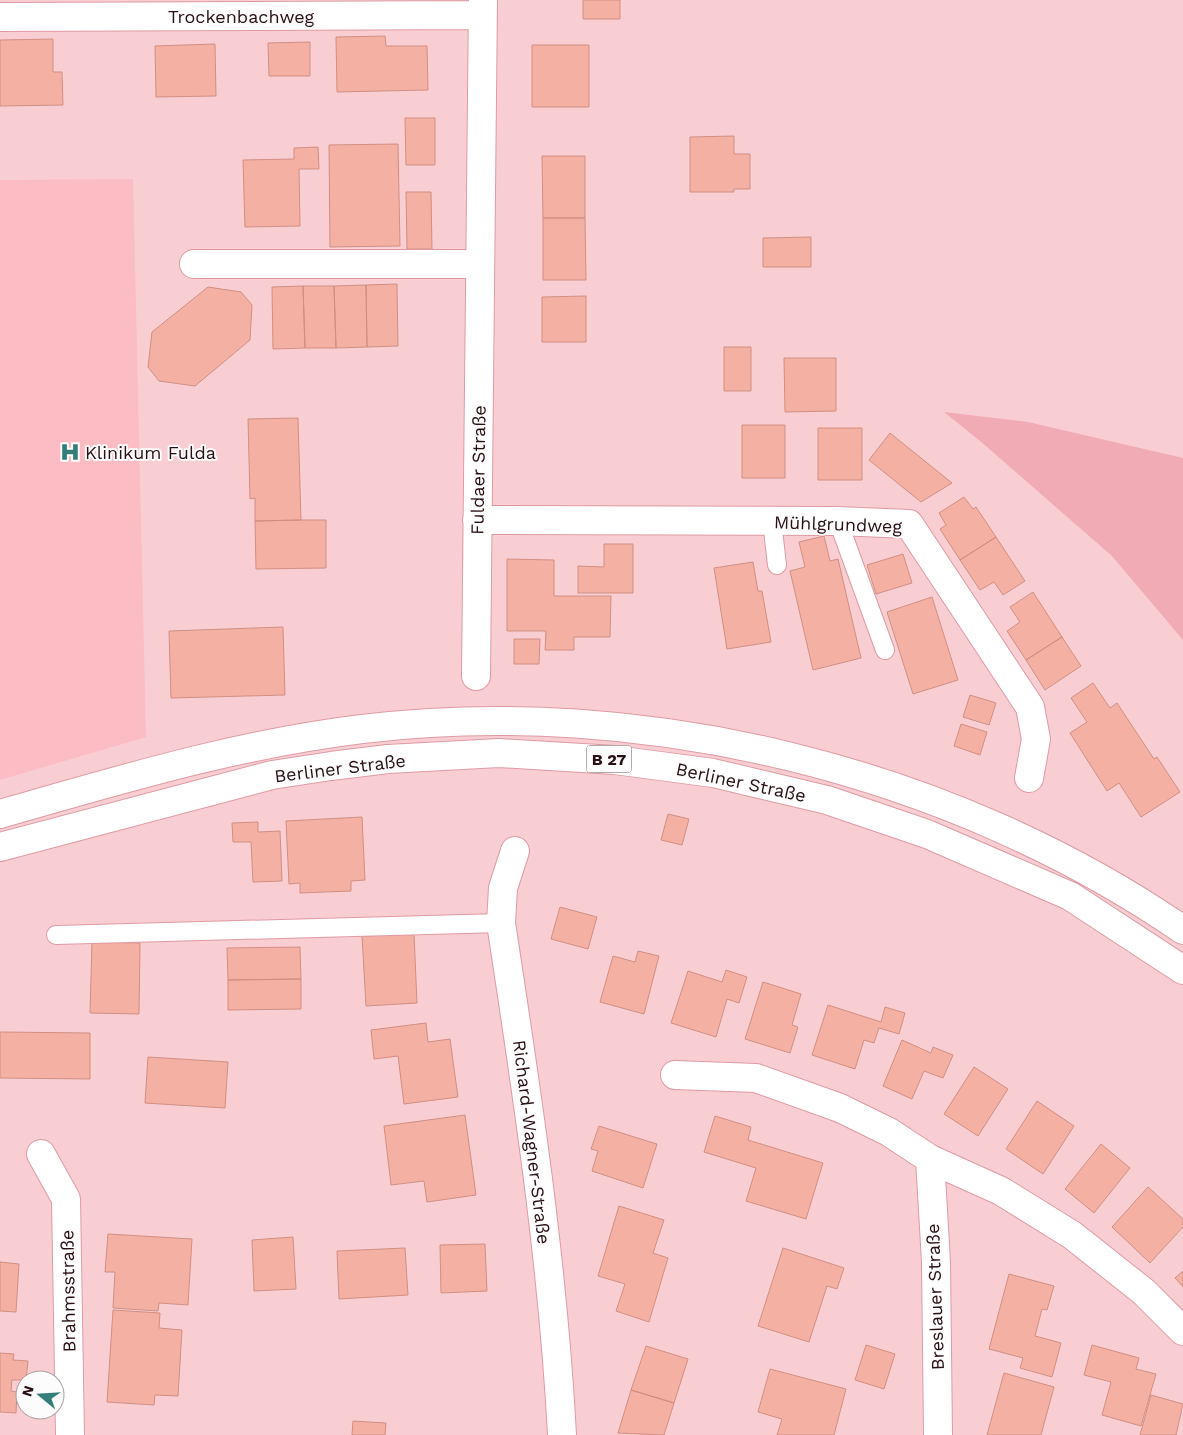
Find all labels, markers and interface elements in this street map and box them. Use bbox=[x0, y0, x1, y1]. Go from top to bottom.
street label: Trockenbachweg bbox=[168, 6, 315, 27]
street label: Fuldaer Straße bbox=[466, 405, 490, 535]
hospital icon: Klinikum Fulda bbox=[59, 441, 81, 463]
place label: Klinikum Fulda bbox=[85, 442, 216, 463]
street label: Mühlgrundweg bbox=[774, 511, 903, 537]
road number: B 27 bbox=[586, 746, 632, 772]
street label: Berliner Straße bbox=[273, 750, 407, 786]
street label: Berliner Straße bbox=[674, 758, 808, 806]
street label: Richard-Wagner-Straße bbox=[509, 1039, 555, 1245]
street label: Breslauer Straße bbox=[922, 1223, 948, 1371]
street label: Brahmsstraße bbox=[56, 1230, 80, 1352]
north arrow bbox=[15, 1370, 65, 1420]
text: N bbox=[18, 1384, 37, 1398]

